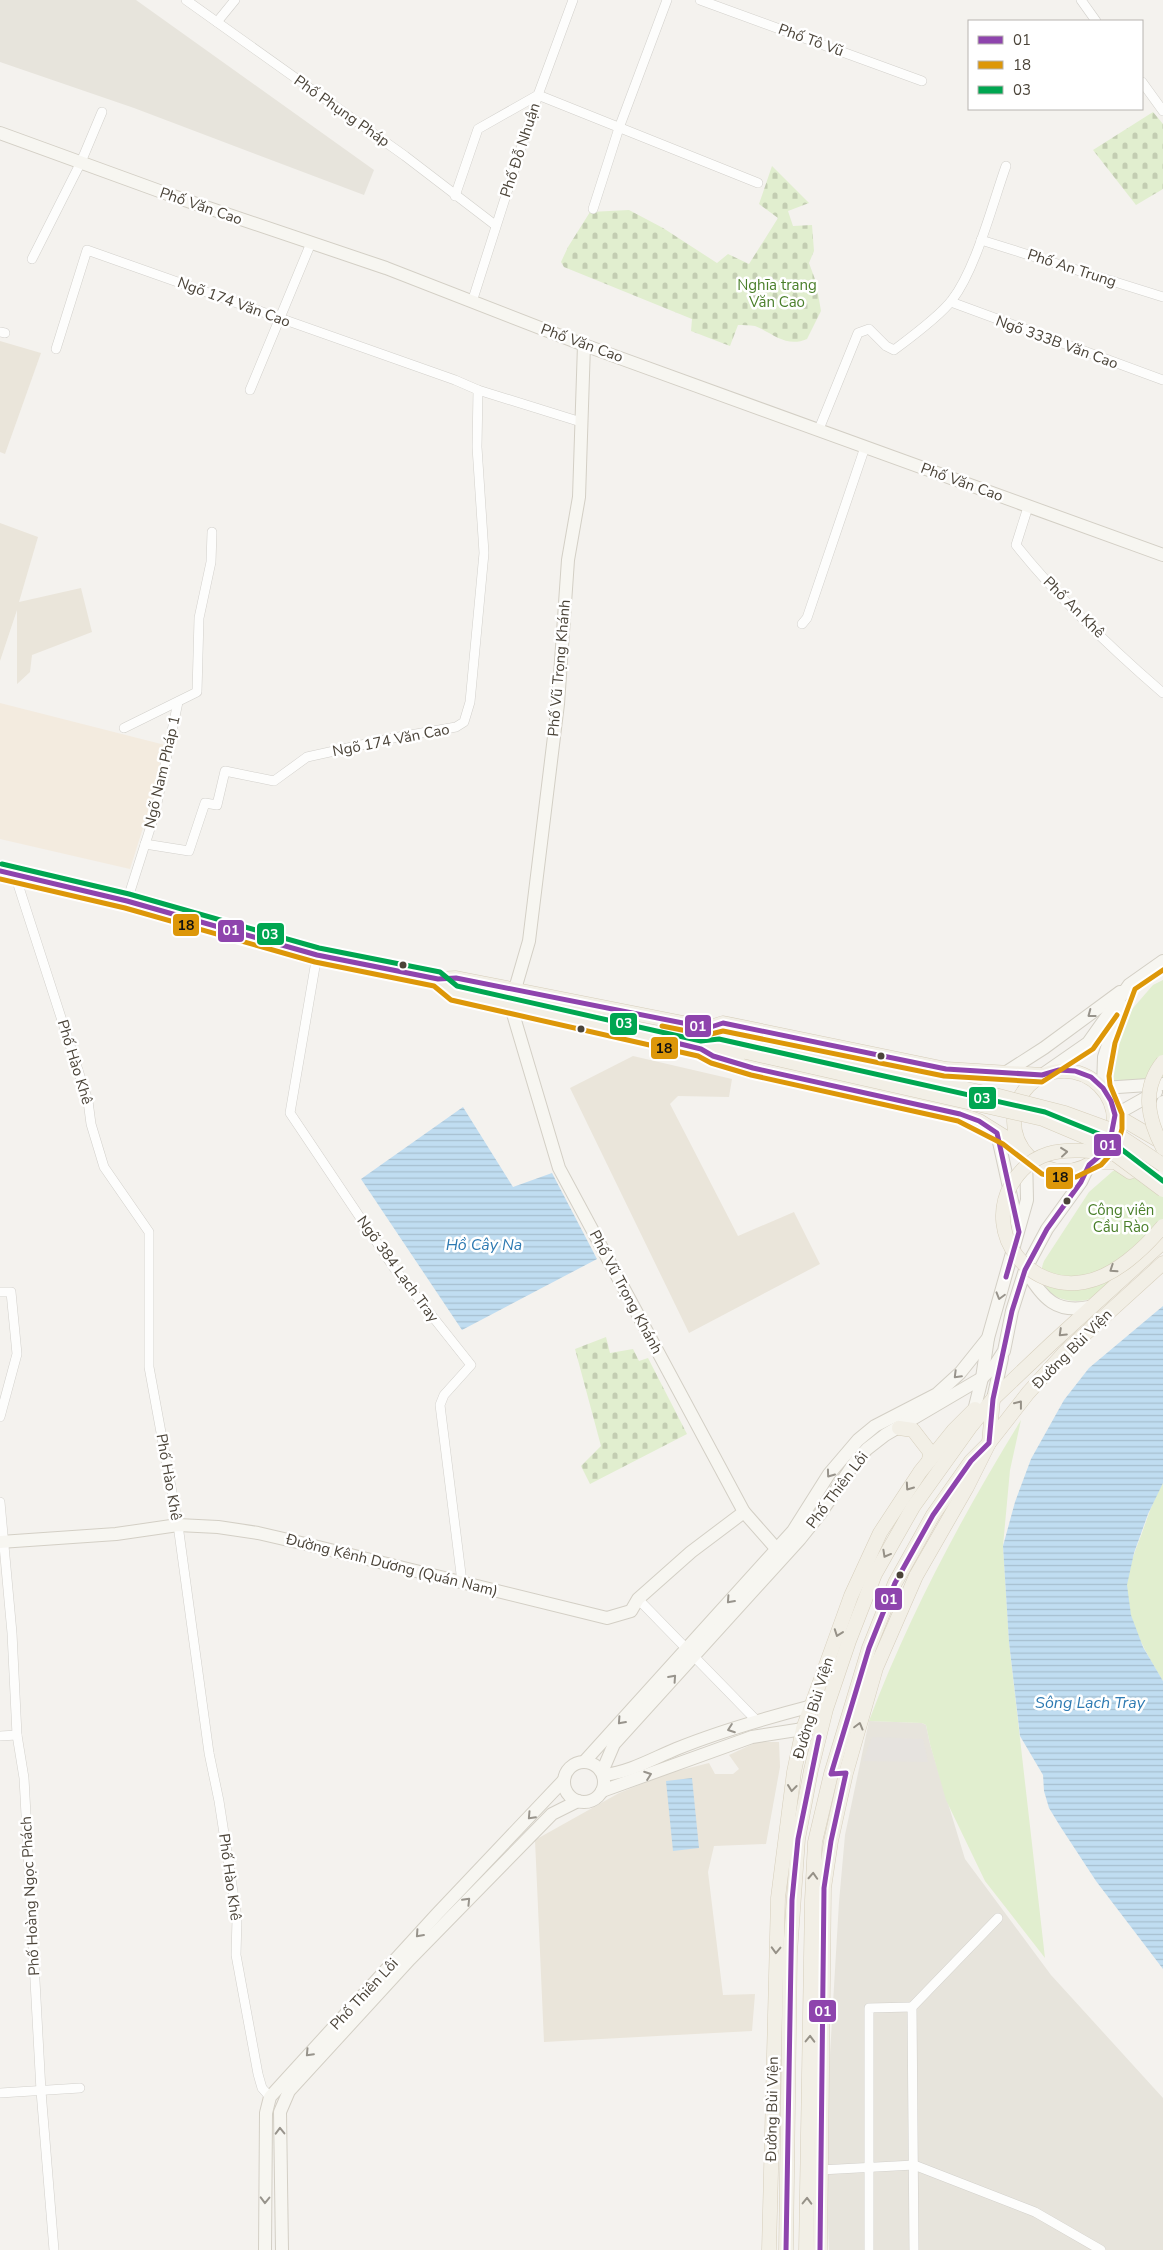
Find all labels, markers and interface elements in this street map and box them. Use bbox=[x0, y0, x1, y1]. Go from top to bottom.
street label: Phố Tô Vũ bbox=[775, 19, 847, 61]
legend bbox=[968, 20, 1143, 110]
text: 01 bbox=[1013, 30, 1031, 50]
text: 18 bbox=[1013, 55, 1031, 75]
street label: Phố Phụng Pháp bbox=[290, 71, 394, 152]
text: 03 bbox=[1013, 80, 1031, 100]
street label: Phố Đỗ Nhuận bbox=[495, 100, 545, 200]
street label: Phố Văn Cao bbox=[157, 183, 245, 229]
street label: Phố An Trung bbox=[1025, 244, 1119, 292]
street label: Ngõ 174 Văn Cao bbox=[175, 272, 293, 332]
park label: Nghĩa trang Văn Cao bbox=[737, 275, 817, 312]
street label: Ngõ 333B Văn Cao bbox=[993, 311, 1121, 373]
street label: Phố Văn Cao bbox=[538, 319, 626, 367]
street label: Phố Văn Cao bbox=[918, 458, 1006, 506]
street label: Phố An Khê bbox=[1039, 572, 1109, 642]
street label: Phố Vũ Trọng Khánh bbox=[543, 599, 575, 737]
street label: Ngõ Nam Pháp 1 bbox=[139, 714, 185, 830]
street label: Ngõ 174 Văn Cao bbox=[331, 719, 451, 761]
line badge: 18 bbox=[172, 913, 200, 937]
text: 18 bbox=[178, 916, 194, 935]
line badge: 01 bbox=[217, 919, 245, 943]
text: 01 bbox=[223, 921, 239, 940]
line badge: 03 bbox=[256, 922, 285, 946]
text: 03 bbox=[262, 925, 278, 944]
unlabelled marker bbox=[398, 960, 408, 970]
one-way arrow bbox=[1088, 1009, 1097, 1017]
line badge: 03 bbox=[609, 1012, 638, 1036]
text: 03 bbox=[616, 1014, 632, 1033]
line badge: 01 bbox=[684, 1014, 712, 1038]
street label: Phố Hào Khê bbox=[53, 1017, 97, 1107]
text: 01 bbox=[690, 1017, 706, 1036]
unlabelled marker bbox=[576, 1024, 586, 1034]
line badge: 18 bbox=[650, 1036, 679, 1060]
text: 18 bbox=[656, 1039, 672, 1058]
unlabelled marker bbox=[876, 1051, 886, 1061]
line badge: 03 bbox=[968, 1086, 997, 1110]
text: 03 bbox=[974, 1089, 990, 1108]
line badge: 01 bbox=[1093, 1133, 1122, 1157]
text: 01 bbox=[1100, 1136, 1116, 1155]
one-way arrow bbox=[1061, 1147, 1069, 1158]
line badge: 18 bbox=[1045, 1166, 1074, 1190]
text: 18 bbox=[1052, 1168, 1068, 1187]
unlabelled marker bbox=[1062, 1196, 1072, 1206]
park label: Công viên Cầu Rào bbox=[1088, 1200, 1154, 1237]
street label: Ngõ 384 Lạch Tray bbox=[353, 1212, 444, 1327]
street label: Phố Vũ Trọng Khánh bbox=[585, 1227, 667, 1357]
water label: Hồ Cây Na bbox=[446, 1234, 522, 1256]
one-way arrow bbox=[1110, 1263, 1119, 1272]
one-way arrow bbox=[995, 1291, 1005, 1300]
street label: Đường Bùi Viện bbox=[1027, 1305, 1116, 1394]
one-way arrow bbox=[1058, 1327, 1067, 1336]
one-way arrow bbox=[954, 1370, 963, 1379]
one-way arrow bbox=[1014, 1401, 1023, 1410]
street label: Phố Hào Khê bbox=[152, 1432, 186, 1522]
street label: Phố Thiên Lôi bbox=[801, 1447, 873, 1533]
one-way arrow bbox=[827, 1468, 836, 1478]
one-way arrow bbox=[906, 1481, 915, 1491]
street label: Đường Kênh Dương (Quán Nam) bbox=[283, 1529, 500, 1601]
one-way arrow bbox=[883, 1548, 893, 1557]
unlabelled marker bbox=[895, 1570, 905, 1580]
line badge: 01 bbox=[874, 1587, 903, 1611]
text: 01 bbox=[881, 1590, 897, 1609]
one-way arrow bbox=[727, 1595, 736, 1604]
one-way arrow bbox=[834, 1628, 844, 1637]
street label: Đường Bùi Viện bbox=[788, 1655, 838, 1762]
one-way arrow bbox=[667, 1675, 676, 1684]
water label: Sông Lạch Tray bbox=[1035, 1692, 1146, 1714]
one-way arrow bbox=[618, 1715, 627, 1724]
one-way arrow bbox=[853, 1722, 864, 1731]
one-way arrow bbox=[728, 1723, 736, 1733]
one-way arrow bbox=[643, 1771, 652, 1781]
one-way arrow bbox=[787, 1784, 798, 1792]
one-way arrow bbox=[528, 1810, 537, 1819]
street label: Phố Hoàng Ngọc Phách bbox=[16, 1816, 44, 1976]
street label: Phố Hào Khê bbox=[214, 1832, 246, 1922]
one-way arrow bbox=[808, 1872, 819, 1880]
one-way arrow bbox=[461, 1898, 470, 1907]
one-way arrow bbox=[416, 1928, 425, 1937]
one-way arrow bbox=[771, 1946, 781, 1954]
street label: Phố Thiên Lôi bbox=[325, 1954, 403, 2034]
line badge: 01 bbox=[808, 1999, 837, 2023]
text: 01 bbox=[815, 2002, 831, 2021]
one-way arrow bbox=[805, 2035, 816, 2043]
one-way arrow bbox=[306, 2048, 315, 2057]
street label: Đường Bùi Viện bbox=[761, 2056, 783, 2163]
one-way arrow bbox=[275, 2127, 285, 2135]
one-way arrow bbox=[260, 2196, 270, 2204]
one-way arrow bbox=[802, 2197, 812, 2205]

